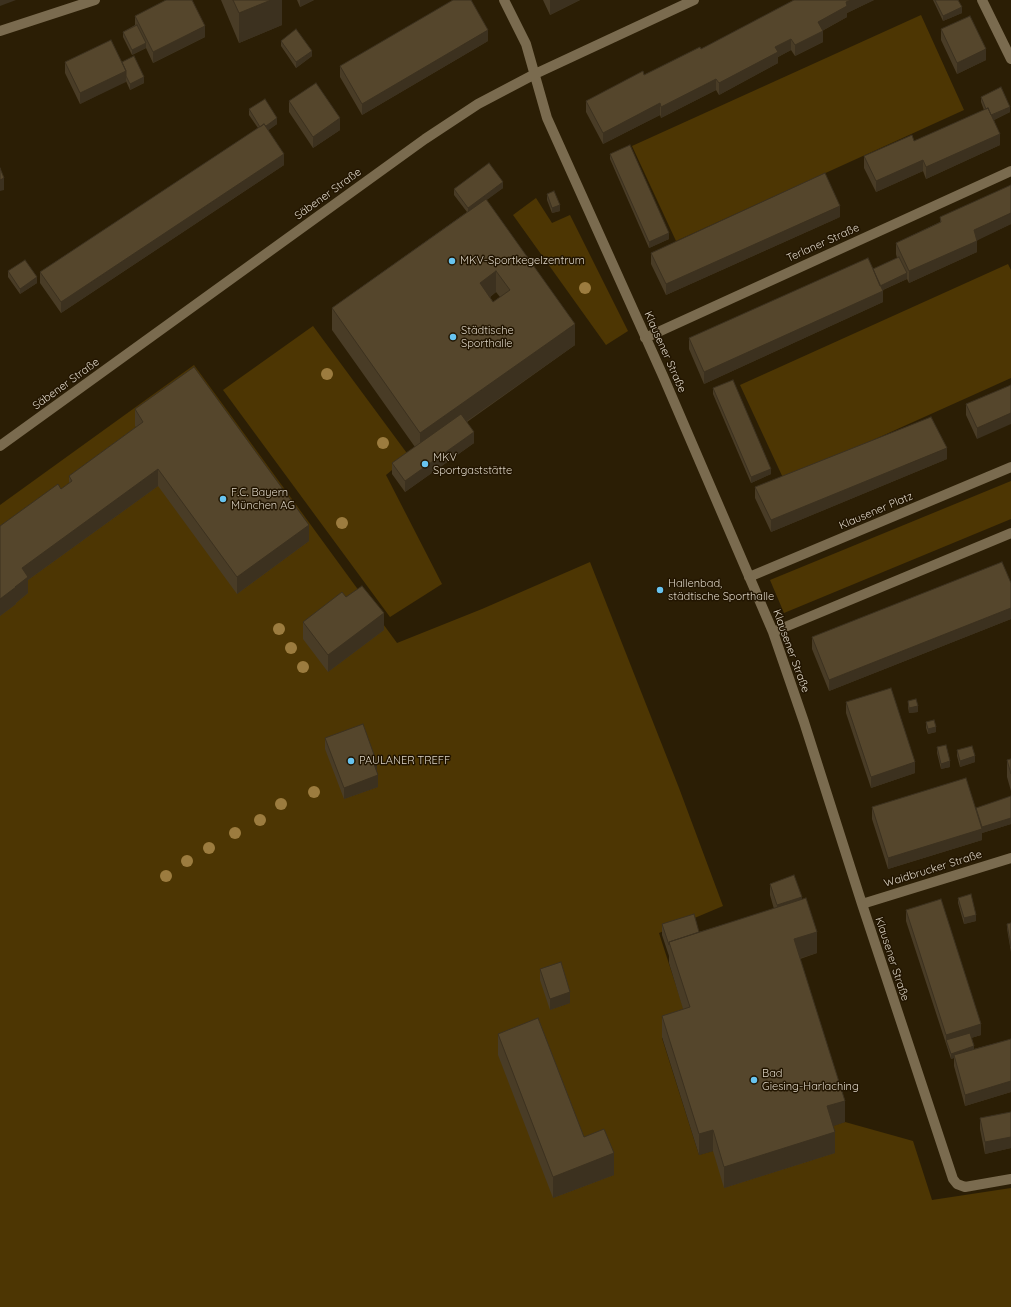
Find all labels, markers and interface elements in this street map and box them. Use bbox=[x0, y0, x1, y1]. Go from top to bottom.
street label: Säbener Straße bbox=[292, 165, 364, 223]
street label: Terlaner Straße bbox=[785, 221, 861, 265]
place label: MKV-Sportkegelzentrum bbox=[460, 254, 585, 268]
marker: MKV-Sportkegelzentrum bbox=[447, 256, 457, 266]
street label: Klausener Straße bbox=[641, 309, 689, 395]
place label: Städtische Sporthalle bbox=[461, 324, 514, 350]
marker: Städtische Sporthalle bbox=[448, 332, 458, 342]
street label: Säbener Straße bbox=[30, 355, 102, 413]
place label: MKV Sportgaststätte bbox=[433, 451, 512, 477]
marker: MKV Sportgaststätte bbox=[420, 459, 430, 469]
place label: F.C. Bayern München AG bbox=[231, 486, 295, 512]
street label: Klausener Platz bbox=[837, 490, 915, 532]
marker: F.C. Bayern München AG bbox=[218, 494, 228, 504]
place label: Hallenbad, städtische Sporthalle bbox=[668, 577, 774, 603]
marker: Hallenbad, städtische Sporthalle bbox=[655, 585, 665, 595]
street label: Klausener Straße bbox=[770, 608, 812, 694]
place label: PAULANER TREFF bbox=[359, 754, 450, 768]
marker: PAULANER TREFF bbox=[346, 756, 356, 766]
street label: Waidbrucker Straße bbox=[882, 848, 984, 890]
street label: Klausener Straße bbox=[872, 915, 912, 1003]
place label: Bad Giesing-Harlaching bbox=[762, 1067, 859, 1093]
marker: Bad Giesing-Harlaching bbox=[749, 1075, 759, 1085]

